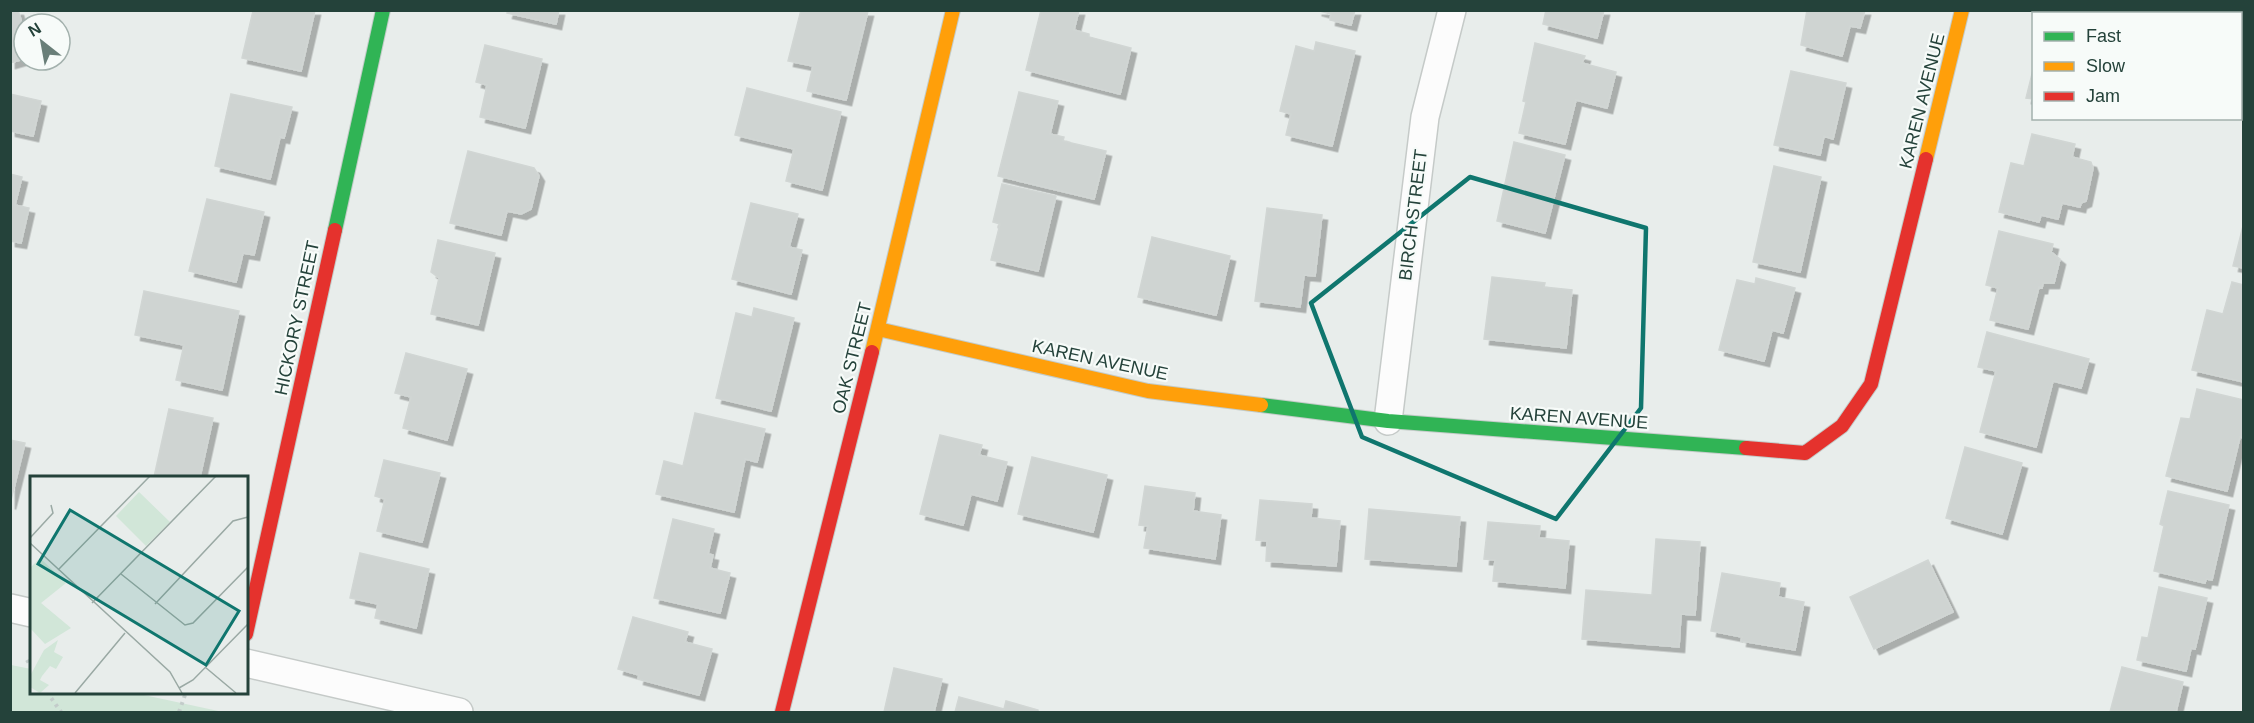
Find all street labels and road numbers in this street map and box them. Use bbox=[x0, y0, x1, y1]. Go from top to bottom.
street label: KAREN AVENUE bbox=[1896, 31, 1948, 171]
street label: BIRCH STREET bbox=[1395, 148, 1431, 282]
street label: HICKORY STREET bbox=[271, 239, 323, 397]
street label: OAK STREET bbox=[829, 300, 875, 416]
street label: KAREN AVENUE bbox=[1030, 336, 1170, 384]
street label: KAREN AVENUE bbox=[1509, 403, 1649, 433]

